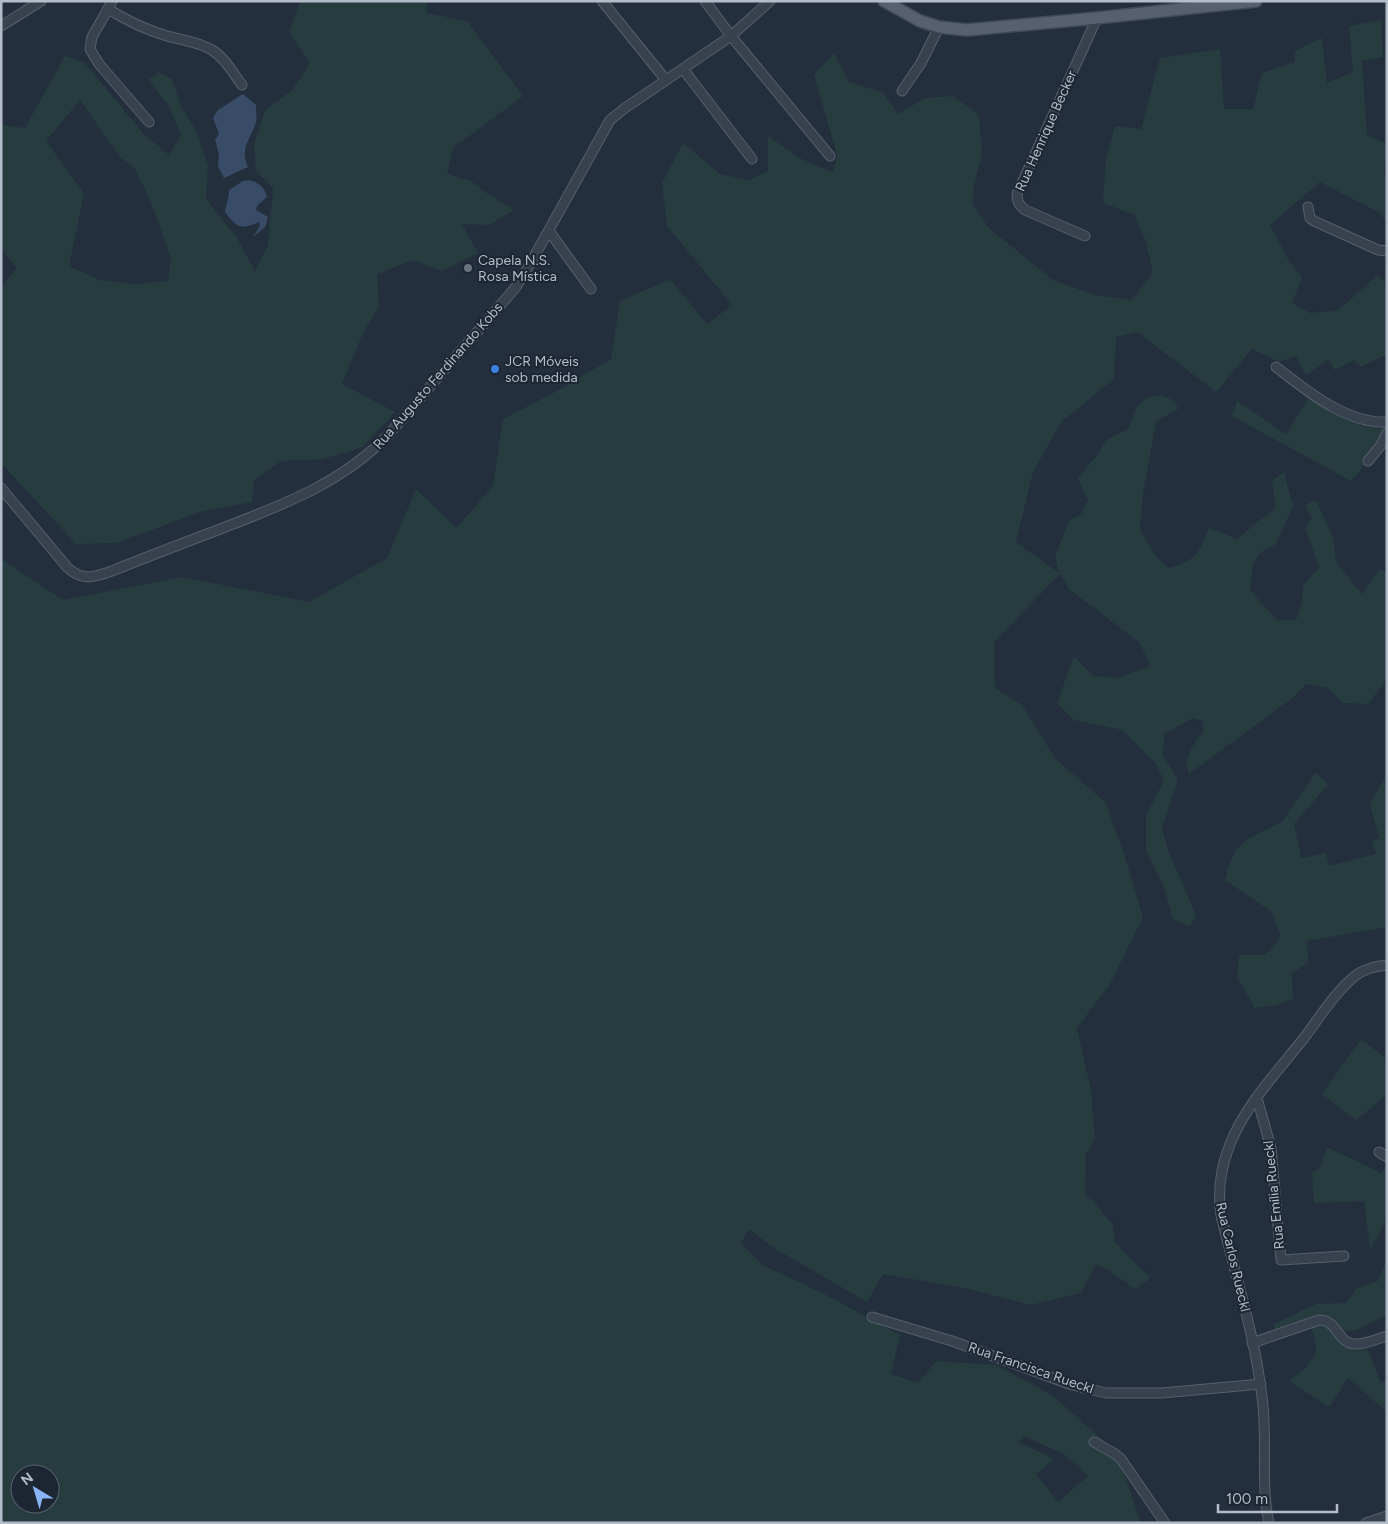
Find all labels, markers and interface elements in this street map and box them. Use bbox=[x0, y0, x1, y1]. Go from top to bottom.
street label: Rua Henrique Becker bbox=[1012, 68, 1080, 194]
place label: Capela N.S. Rosa Mística bbox=[478, 252, 557, 285]
marker: Capela N.S. Rosa Mística bbox=[462, 262, 474, 274]
street label: Rua Augusto Ferdinando Kobs bbox=[370, 299, 506, 453]
place label: JCR Móveis sob medida bbox=[505, 353, 579, 386]
marker: JCR Móveis sob medida bbox=[489, 363, 501, 375]
street label: Rua Emília Rueckl bbox=[1260, 1140, 1288, 1250]
street label: Rua Carlos Rueckl bbox=[1212, 1201, 1254, 1313]
street label: Rua Francisca Rueckl bbox=[966, 1339, 1096, 1397]
north arrow bbox=[10, 1464, 60, 1514]
text: N bbox=[18, 1469, 37, 1489]
scale bar bbox=[1218, 1482, 1337, 1514]
text: 100 m bbox=[1226, 1490, 1268, 1508]

